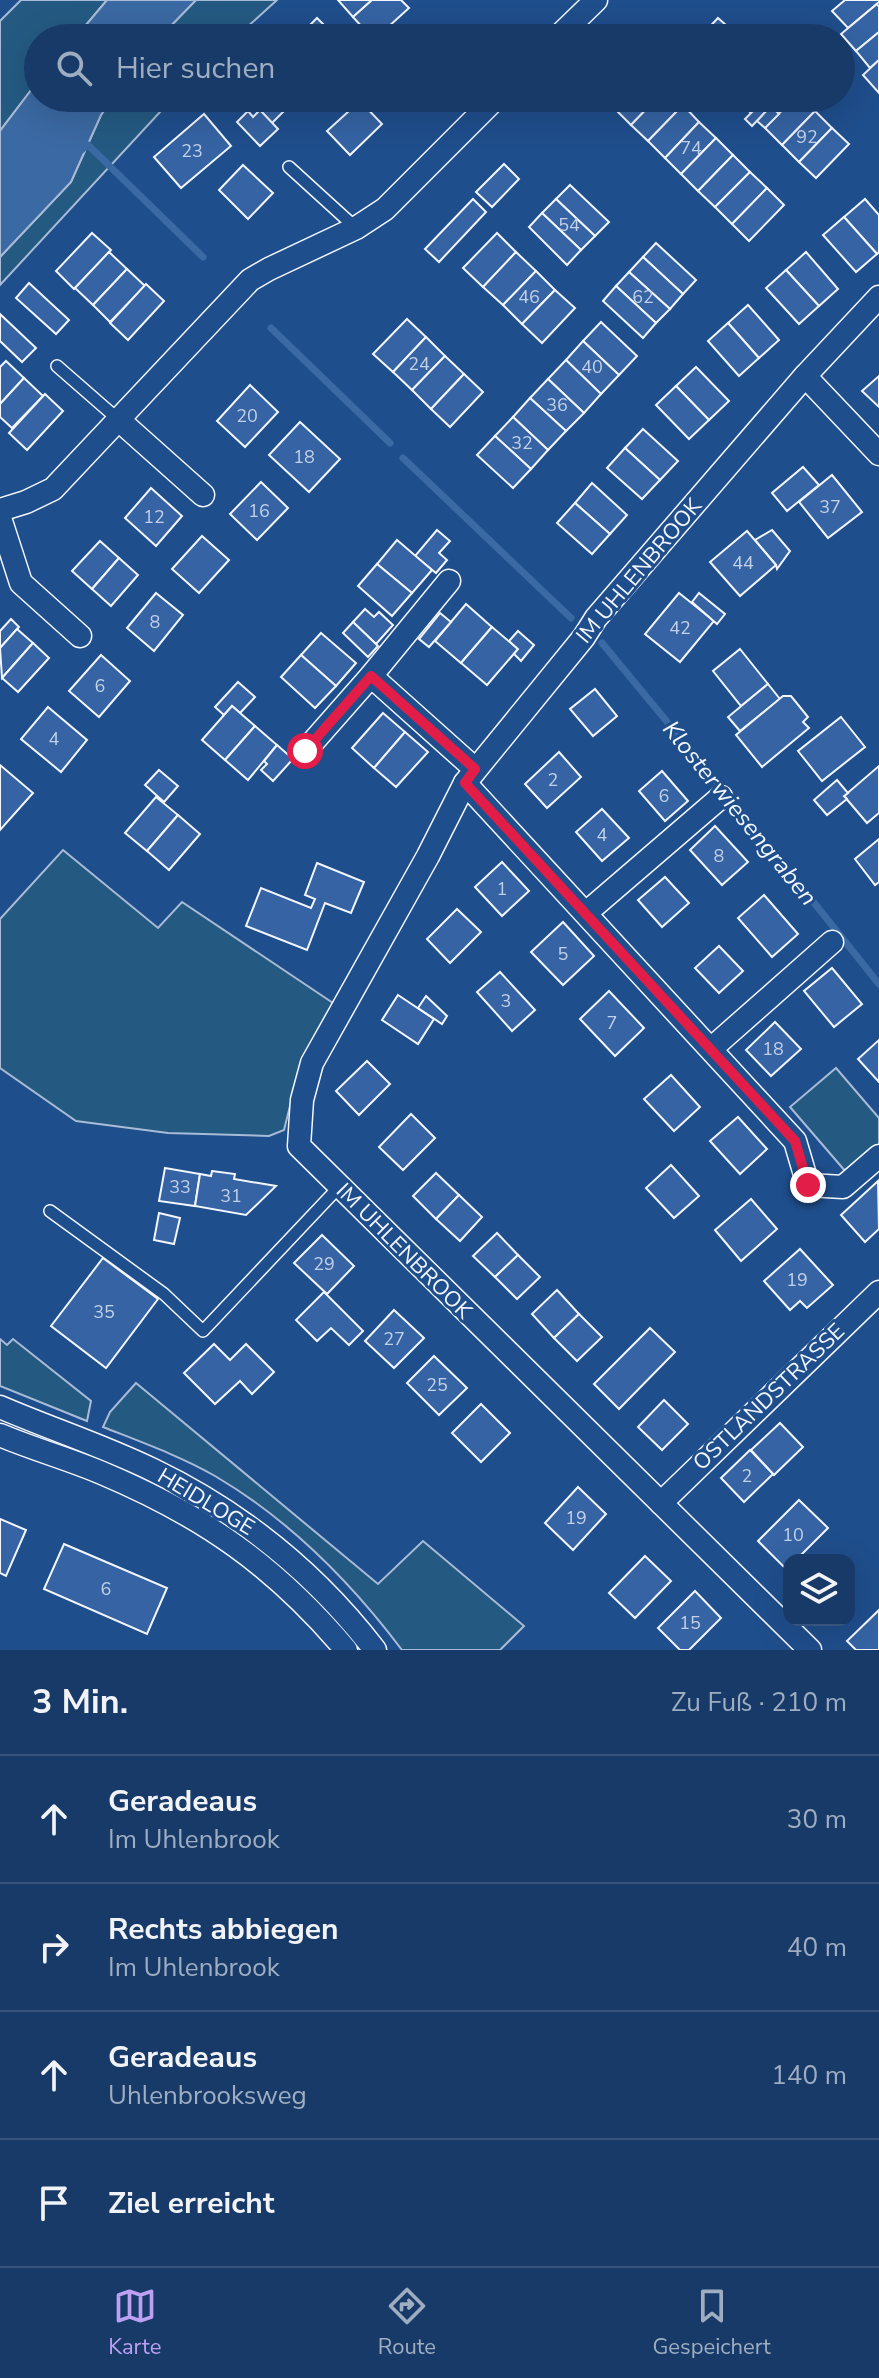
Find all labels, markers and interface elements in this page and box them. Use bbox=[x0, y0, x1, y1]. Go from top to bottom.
search box bbox=[24, 24, 855, 112]
icon: search bbox=[52, 46, 96, 90]
text: Hier suchen bbox=[116, 48, 275, 89]
house number: 92 bbox=[796, 125, 818, 149]
house number: 74 bbox=[680, 136, 702, 160]
house number: 23 bbox=[181, 139, 203, 163]
house number: 54 bbox=[558, 213, 580, 237]
house number: 46 bbox=[518, 285, 540, 309]
house number: 62 bbox=[632, 285, 654, 309]
house number: 24 bbox=[408, 352, 430, 376]
house number: 40 bbox=[581, 355, 603, 379]
house number: 36 bbox=[546, 393, 568, 417]
house number: 20 bbox=[236, 404, 258, 428]
house number: 32 bbox=[511, 431, 533, 455]
house number: 18 bbox=[293, 445, 315, 469]
street label: IM UHLENBROOK bbox=[569, 491, 709, 650]
house number: 37 bbox=[819, 495, 841, 519]
house number: 16 bbox=[248, 499, 270, 523]
house number: 12 bbox=[143, 505, 165, 529]
house number: 44 bbox=[732, 551, 754, 575]
house number: 8 bbox=[150, 610, 160, 634]
house number: 42 bbox=[669, 616, 691, 640]
house number: 6 bbox=[95, 674, 105, 698]
water label: Klosterwiesengraben bbox=[655, 714, 825, 912]
house number: 4 bbox=[49, 727, 60, 751]
route start bbox=[287, 733, 323, 769]
house number: 2 bbox=[548, 768, 558, 792]
house number: 6 bbox=[659, 784, 669, 808]
house number: 4 bbox=[597, 823, 608, 847]
house number: 8 bbox=[714, 844, 724, 868]
house number: 1 bbox=[497, 877, 507, 901]
house number: 5 bbox=[558, 942, 568, 966]
house number: 3 bbox=[501, 989, 511, 1013]
house number: 7 bbox=[607, 1011, 617, 1035]
house number: 18 bbox=[762, 1037, 784, 1061]
route end bbox=[790, 1167, 826, 1203]
house number: 33 bbox=[169, 1175, 191, 1199]
street label: IM UHLENBROOK bbox=[329, 1176, 479, 1326]
house number: 31 bbox=[220, 1184, 242, 1208]
house number: 29 bbox=[313, 1252, 335, 1276]
house number: 19 bbox=[786, 1268, 808, 1292]
house number: 35 bbox=[93, 1300, 115, 1324]
street label: OSTLANDSTRASSE bbox=[687, 1317, 851, 1477]
house number: 27 bbox=[383, 1327, 405, 1351]
house number: 25 bbox=[426, 1373, 448, 1397]
street label: HEIDLOGE bbox=[152, 1461, 260, 1543]
house number: 2 bbox=[742, 1464, 752, 1488]
house number: 19 bbox=[565, 1506, 587, 1530]
house number: 10 bbox=[782, 1523, 804, 1547]
map controls bbox=[783, 1554, 855, 1626]
button: layers bbox=[783, 1554, 855, 1626]
house number: 6 bbox=[101, 1577, 111, 1601]
house number: 15 bbox=[679, 1611, 701, 1635]
text: 3 Min. bbox=[32, 1679, 128, 1725]
text: Zu Fuß · 210 m bbox=[671, 1685, 847, 1720]
text: Geradeaus bbox=[108, 1781, 257, 1822]
icon: ahead bbox=[32, 1797, 76, 1841]
text: 30 m bbox=[787, 1802, 847, 1837]
text: Im Uhlenbrook bbox=[108, 1822, 280, 1857]
text: Rechts abbiegen bbox=[108, 1909, 339, 1950]
icon: right bbox=[32, 1925, 76, 1969]
text: 40 m bbox=[787, 1930, 847, 1965]
text: Im Uhlenbrook bbox=[108, 1950, 280, 1985]
text: Geradeaus bbox=[108, 2037, 257, 2078]
icon: ahead bbox=[32, 2053, 76, 2097]
text: 140 m bbox=[771, 2058, 847, 2093]
text: Uhlenbrooksweg bbox=[108, 2078, 307, 2113]
icon: arrive bbox=[32, 2181, 76, 2225]
text: Ziel erreicht bbox=[108, 2183, 274, 2224]
tab: Karte bbox=[108, 2284, 161, 2362]
tab: Route bbox=[378, 2284, 436, 2362]
tab: Gespeichert bbox=[652, 2284, 771, 2362]

